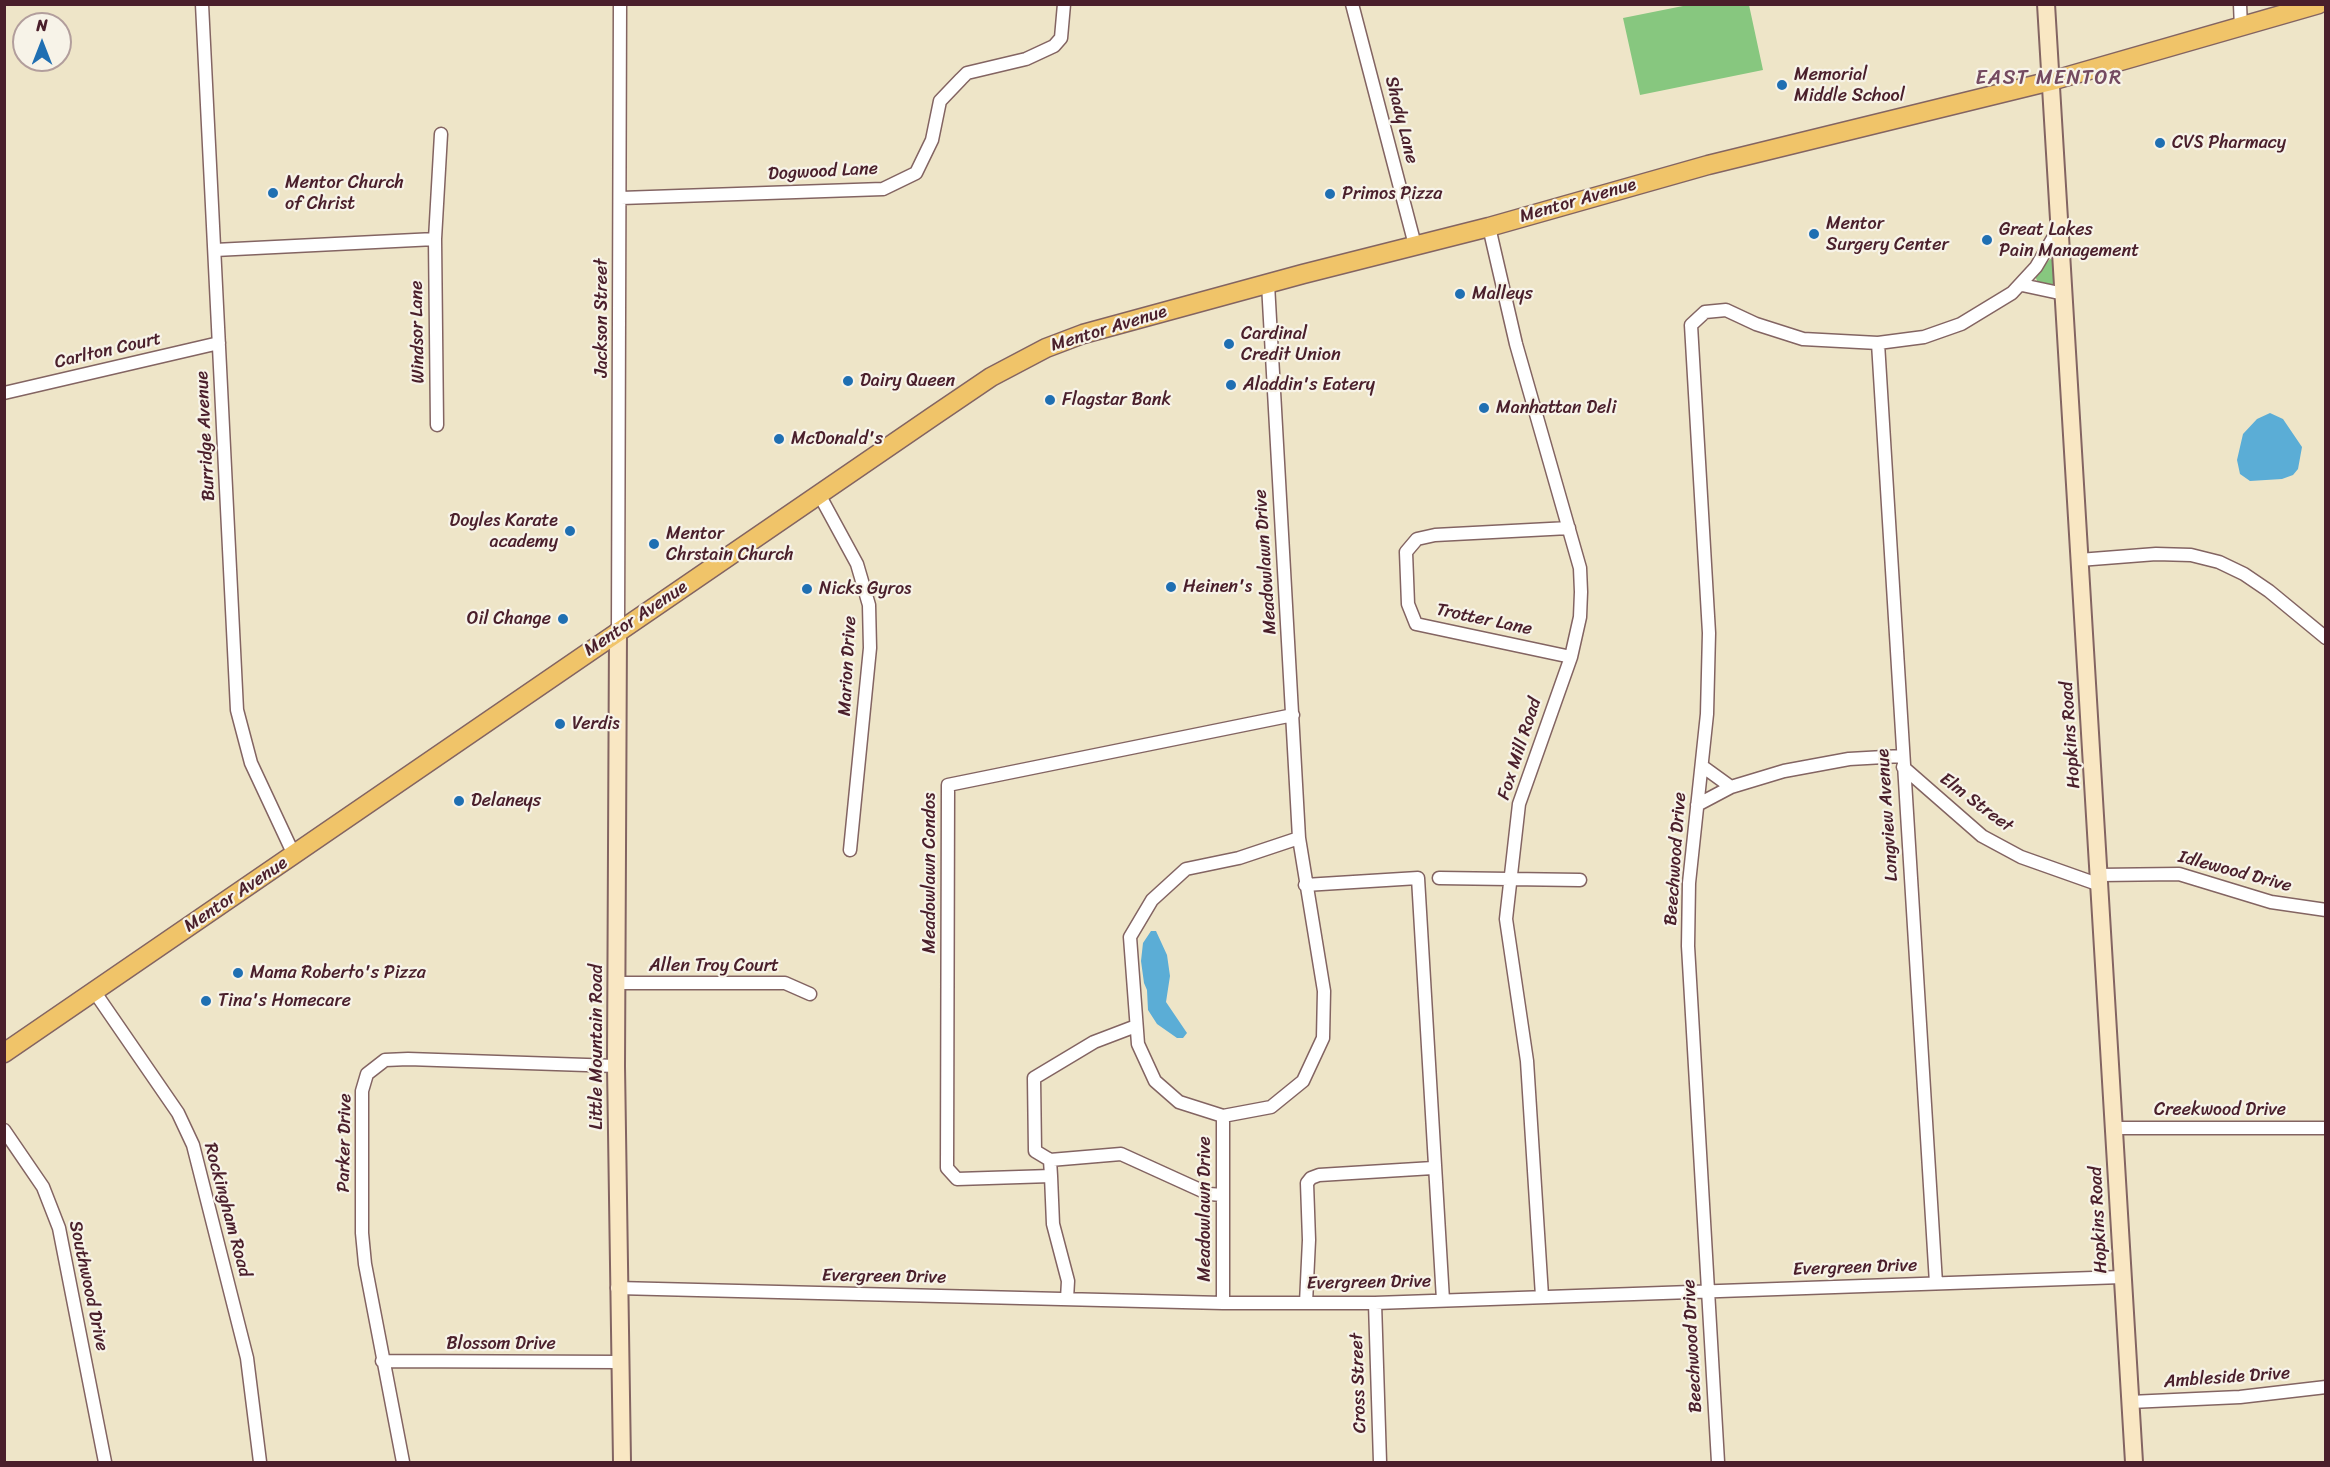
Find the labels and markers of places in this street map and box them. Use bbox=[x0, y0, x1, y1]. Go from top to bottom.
place label: Memorial Middle School bbox=[1794, 64, 1905, 106]
marker: Memorial Middle School bbox=[1775, 78, 1789, 92]
place label: CVS Pharmacy bbox=[2172, 132, 2286, 154]
marker: CVS Pharmacy bbox=[2153, 136, 2167, 150]
place label: Mentor Church of Christ bbox=[285, 172, 404, 214]
place label: Primos Pizza bbox=[1342, 183, 1442, 205]
marker: Mentor Church of Christ bbox=[266, 186, 280, 200]
marker: Primos Pizza bbox=[1323, 187, 1337, 201]
place label: Mentor Surgery Center bbox=[1826, 213, 1949, 256]
place label: Great Lakes Pain Management bbox=[1999, 219, 2139, 262]
marker: Mentor Surgery Center bbox=[1807, 227, 1821, 241]
marker: Great Lakes Pain Management bbox=[1980, 233, 1994, 247]
place label: Malleys bbox=[1472, 283, 1533, 305]
marker: Malleys bbox=[1453, 287, 1467, 301]
place label: Cardinal Credit Union bbox=[1241, 323, 1341, 366]
marker: Cardinal Credit Union bbox=[1222, 337, 1236, 351]
place label: Dairy Queen bbox=[860, 370, 955, 392]
marker: Dairy Queen bbox=[841, 374, 855, 388]
place label: Aladdin's Eatery bbox=[1243, 374, 1375, 396]
marker: Aladdin's Eatery bbox=[1224, 378, 1238, 392]
place label: Flagstar Bank bbox=[1062, 389, 1171, 411]
marker: Flagstar Bank bbox=[1043, 393, 1057, 407]
place label: Manhattan Deli bbox=[1496, 397, 1616, 419]
marker: Manhattan Deli bbox=[1477, 401, 1491, 415]
place label: McDonald's bbox=[791, 428, 883, 450]
marker: McDonald's bbox=[772, 432, 786, 446]
place label: Doyles Karate academy bbox=[449, 510, 558, 552]
place label: Mentor Chrstain Church bbox=[666, 523, 794, 566]
marker: Doyles Karate academy bbox=[563, 524, 577, 538]
marker: Mentor Chrstain Church bbox=[647, 537, 661, 551]
place label: Heinen's bbox=[1183, 576, 1252, 598]
place label: Nicks Gyros bbox=[819, 578, 912, 600]
marker: Heinen's bbox=[1164, 580, 1178, 594]
marker: Nicks Gyros bbox=[800, 582, 814, 596]
place label: Oil Change bbox=[467, 608, 551, 630]
marker: Oil Change bbox=[556, 612, 570, 626]
place label: Verdis bbox=[572, 713, 620, 735]
marker: Verdis bbox=[553, 717, 567, 731]
place label: Delaneys bbox=[471, 790, 541, 812]
marker: Delaneys bbox=[452, 794, 466, 808]
place label: Mama Roberto's Pizza bbox=[250, 962, 426, 984]
marker: Mama Roberto's Pizza bbox=[231, 966, 245, 980]
place label: Tina's Homecare bbox=[218, 990, 351, 1012]
marker: Tina's Homecare bbox=[199, 994, 213, 1008]

